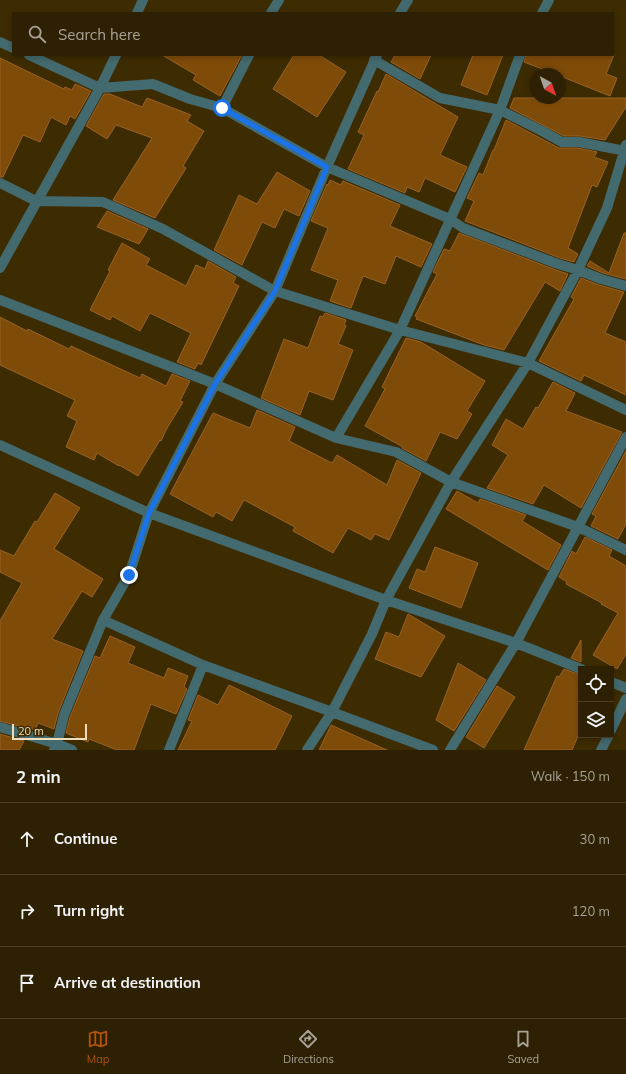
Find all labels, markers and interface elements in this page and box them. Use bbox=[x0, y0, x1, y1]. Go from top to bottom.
search box bbox=[12, 12, 614, 56]
icon: search bbox=[26, 23, 48, 45]
text: Search here bbox=[58, 25, 140, 44]
north arrow bbox=[530, 68, 566, 104]
route start bbox=[213, 99, 231, 117]
route end bbox=[120, 566, 138, 584]
map controls bbox=[578, 666, 614, 738]
button: locate bbox=[578, 666, 614, 702]
button: layers bbox=[578, 702, 614, 738]
scale bar bbox=[12, 722, 87, 741]
text: 20 m bbox=[18, 724, 44, 738]
text: 2 min bbox=[16, 766, 61, 787]
text: Walk · 150 m bbox=[531, 768, 610, 784]
icon: ahead bbox=[16, 828, 38, 850]
text: Continue bbox=[54, 829, 117, 848]
text: 30 m bbox=[580, 831, 610, 847]
icon: right bbox=[16, 900, 38, 922]
text: Turn right bbox=[54, 901, 124, 920]
text: 120 m bbox=[572, 903, 610, 919]
icon: arrive bbox=[16, 972, 38, 994]
text: Arrive at destination bbox=[54, 973, 201, 992]
tab: Map bbox=[87, 1028, 109, 1066]
tab: Directions bbox=[283, 1028, 334, 1066]
tab: Saved bbox=[507, 1028, 539, 1066]

